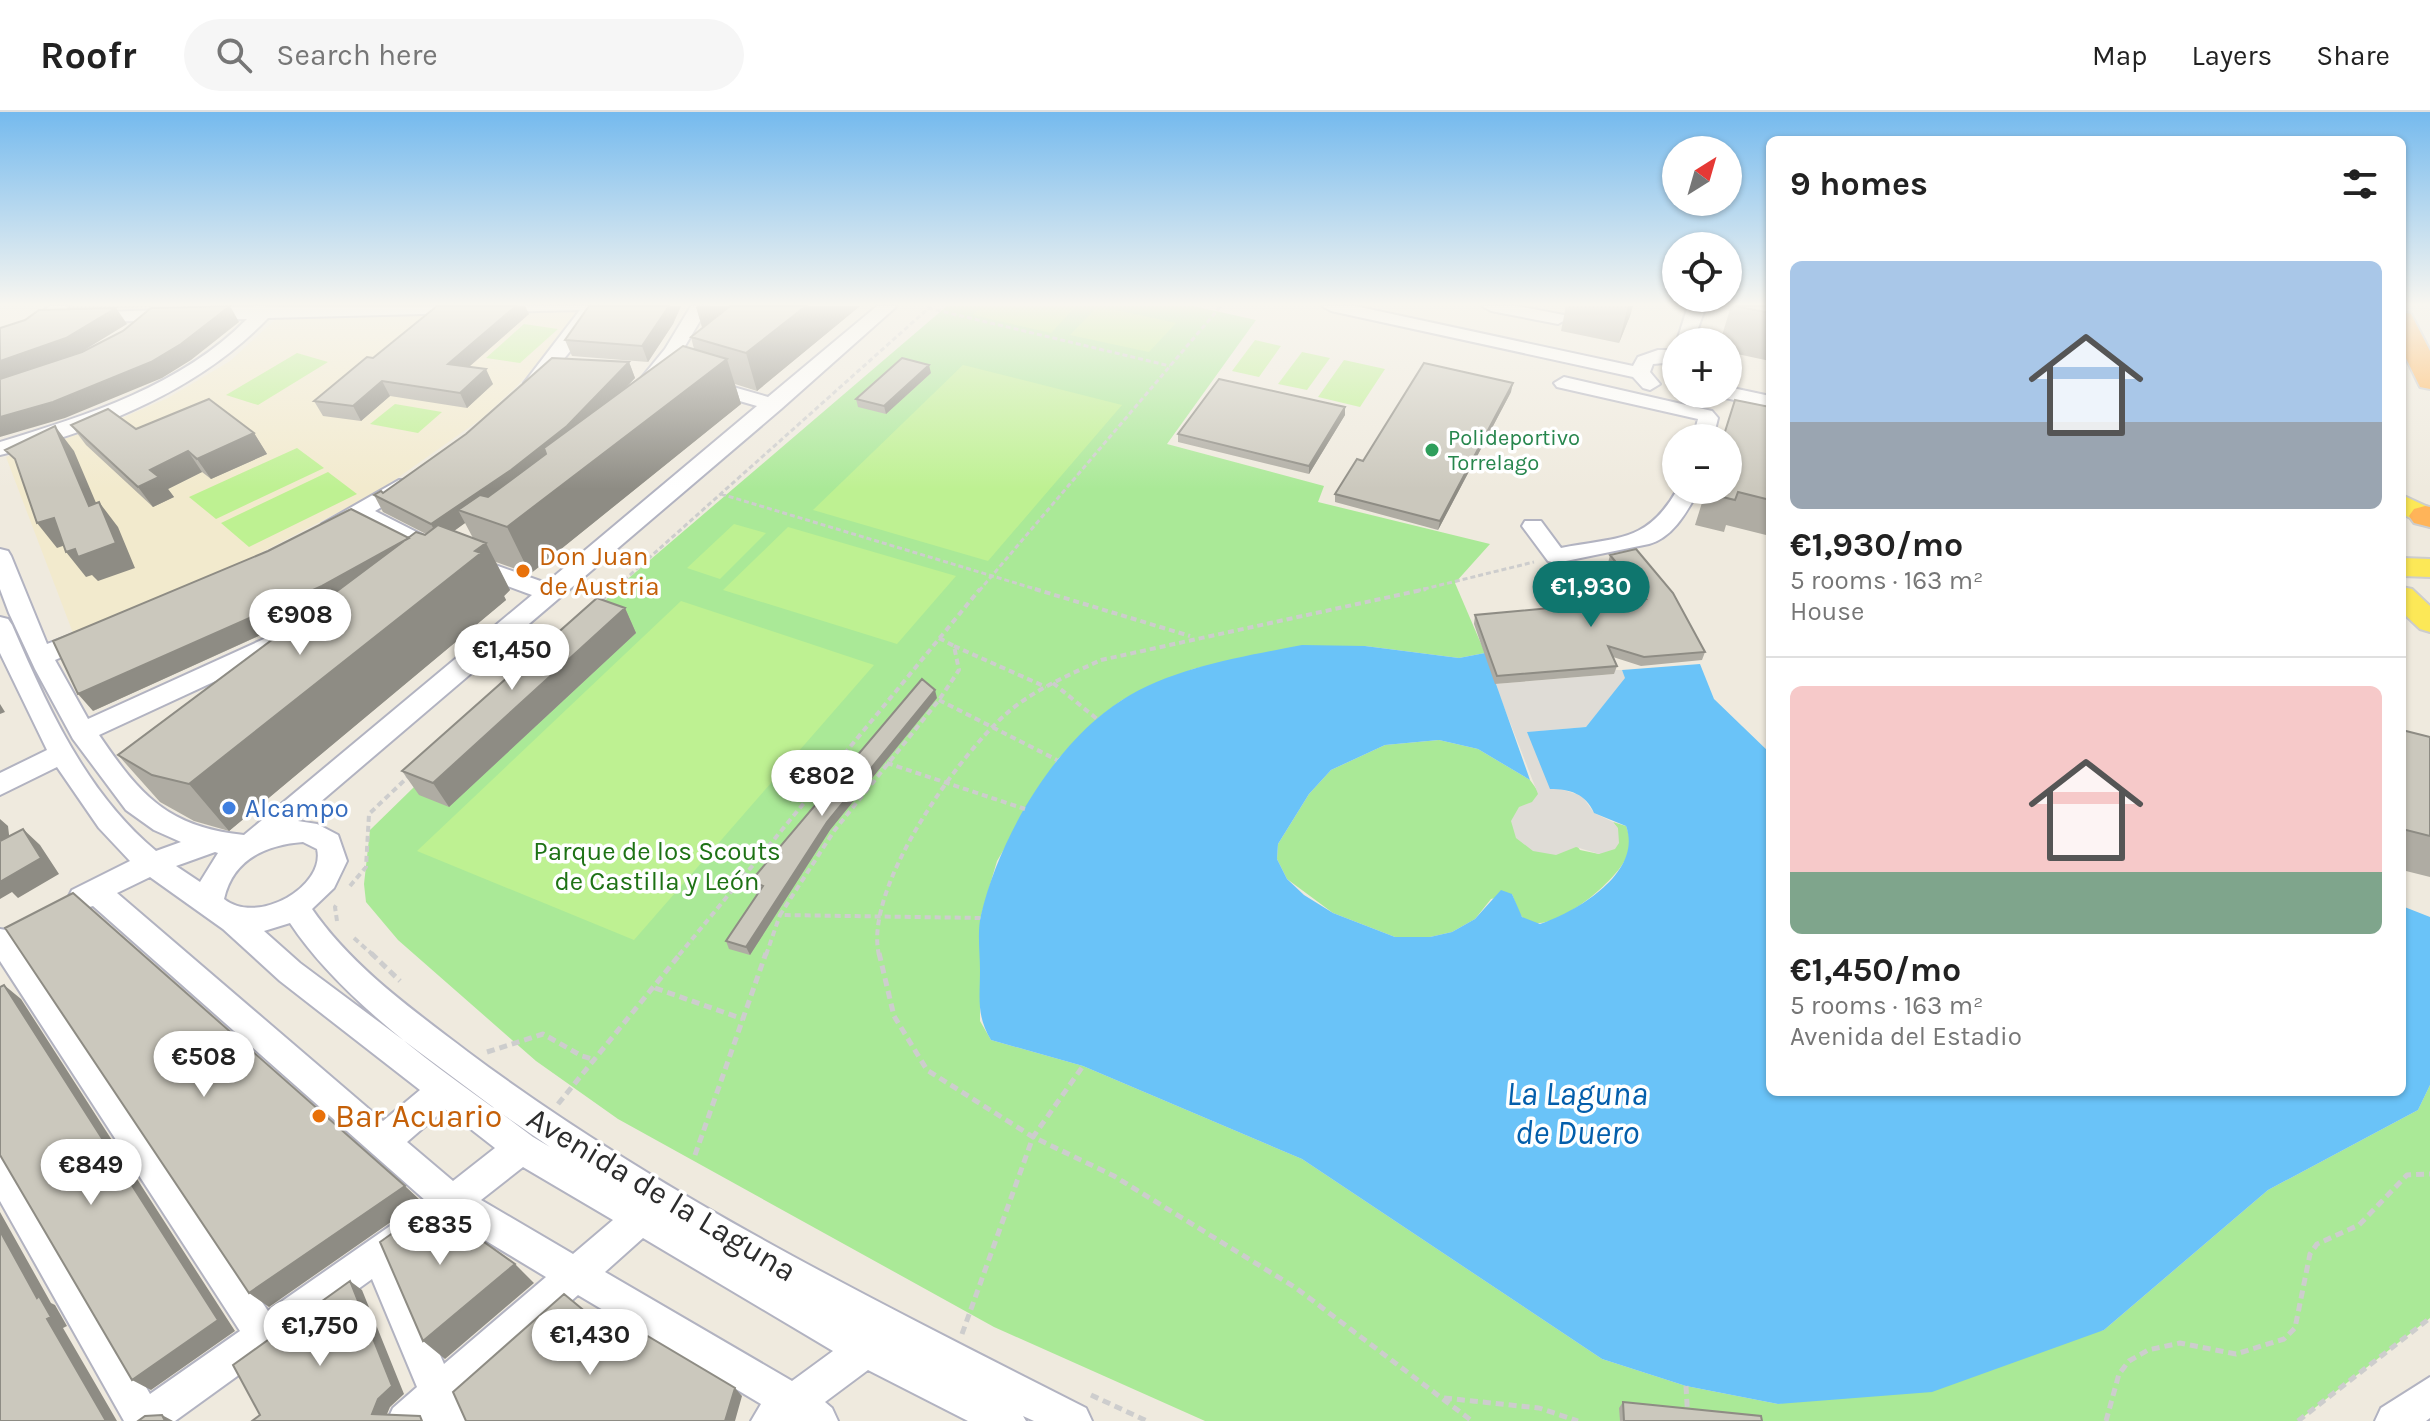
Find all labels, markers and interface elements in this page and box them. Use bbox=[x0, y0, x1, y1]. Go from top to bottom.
search box bbox=[184, 19, 744, 91]
text: Roofr bbox=[40, 33, 136, 78]
icon: search bbox=[212, 33, 256, 77]
text: Search here bbox=[276, 37, 438, 73]
text: Map bbox=[2092, 39, 2147, 72]
text: Layers bbox=[2191, 39, 2272, 72]
text: Share bbox=[2316, 39, 2390, 72]
north arrow bbox=[1662, 136, 1742, 216]
map controls bbox=[1662, 136, 1742, 504]
icon: filters bbox=[2338, 162, 2382, 206]
text: 9 homes bbox=[1790, 164, 1928, 204]
button: locate bbox=[1662, 232, 1742, 312]
icon: home bbox=[2014, 313, 2158, 457]
button: + bbox=[1662, 328, 1742, 408]
button: − bbox=[1662, 424, 1742, 504]
place label: Polideportivo Torrelago bbox=[1448, 425, 1580, 476]
marker: Polideportivo Torrelago bbox=[1423, 441, 1441, 459]
text: €1,930/mo bbox=[1790, 525, 1963, 565]
place label: Don Juan de Austria bbox=[539, 541, 660, 602]
pin: €1,930 bbox=[1526, 561, 1656, 629]
marker: Don Juan de Austria bbox=[514, 562, 532, 580]
text: 5 rooms · 163 m² bbox=[1790, 565, 1983, 596]
text: €1,930 bbox=[1551, 571, 1631, 602]
pin: €908 bbox=[253, 589, 347, 657]
text: House bbox=[1790, 596, 1864, 627]
text: €908 bbox=[267, 599, 333, 630]
pin: €1,450 bbox=[447, 624, 577, 692]
text: €1,450 bbox=[472, 634, 552, 665]
icon: home bbox=[2014, 738, 2158, 882]
pin: €802 bbox=[775, 750, 869, 818]
text: €802 bbox=[789, 760, 855, 791]
place label: Alcampo bbox=[245, 793, 349, 824]
marker: Alcampo bbox=[220, 799, 238, 817]
park label: Parque de los Scouts de Castilla y León bbox=[533, 836, 781, 897]
text: €1,450/mo bbox=[1790, 950, 1961, 990]
text: 5 rooms · 163 m² bbox=[1790, 990, 1983, 1021]
text: Avenida del Estadio bbox=[1790, 1021, 2022, 1052]
pin: €508 bbox=[157, 1031, 251, 1099]
text: €508 bbox=[172, 1041, 236, 1072]
water label: La Laguna de Duero bbox=[1506, 1074, 1648, 1153]
place label: Bar Acuario bbox=[335, 1098, 502, 1135]
street label: Avenida de la Laguna bbox=[520, 1099, 803, 1289]
marker: Bar Acuario bbox=[310, 1107, 328, 1125]
pin: €849 bbox=[44, 1139, 138, 1207]
text: €849 bbox=[59, 1149, 123, 1180]
pin: €835 bbox=[393, 1199, 487, 1267]
text: €835 bbox=[408, 1209, 472, 1240]
pin: €1,750 bbox=[255, 1300, 385, 1368]
pin: €1,430 bbox=[525, 1309, 655, 1377]
text: €1,750 bbox=[282, 1310, 358, 1341]
text: €1,430 bbox=[550, 1319, 630, 1350]

